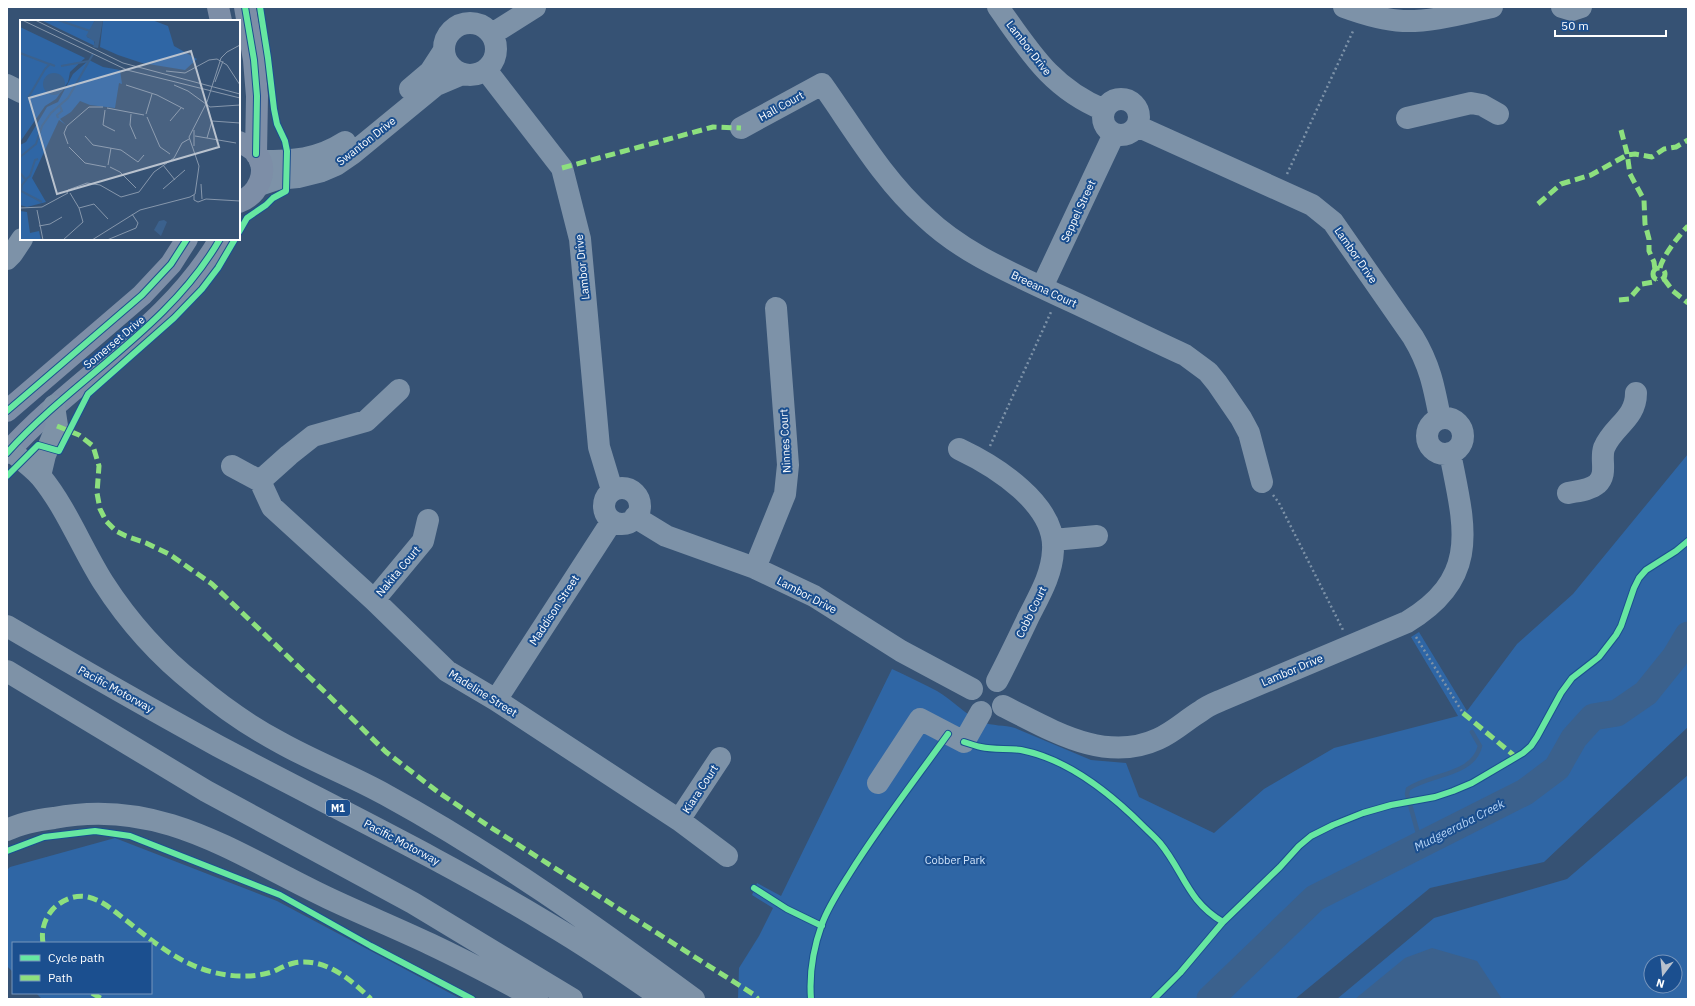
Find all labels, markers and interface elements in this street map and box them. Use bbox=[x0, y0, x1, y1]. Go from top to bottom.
scale bar bbox=[1555, 12, 1666, 38]
street label: Lambor Drive bbox=[1003, 18, 1055, 78]
text: 50 m bbox=[1561, 18, 1589, 33]
inset map bbox=[20, 20, 240, 240]
street label: Hall Court bbox=[756, 88, 806, 124]
street label: Swanton Drive bbox=[334, 114, 398, 168]
street label: Seppel Street bbox=[1057, 178, 1099, 244]
street label: Lambor Drive bbox=[1331, 224, 1381, 286]
street label: Lambor Drive bbox=[572, 234, 592, 300]
street label: Breeana Court bbox=[1009, 268, 1079, 310]
street label: Somerset Drive bbox=[81, 312, 147, 372]
street label: Ninnes Court bbox=[776, 408, 794, 473]
street label: Nakita Court bbox=[373, 543, 423, 599]
street label: Maddison Street bbox=[526, 572, 582, 648]
street label: Lambor Drive bbox=[775, 573, 839, 617]
street label: Cobb Court bbox=[1013, 584, 1050, 640]
street label: Lambor Drive bbox=[1259, 651, 1325, 689]
street label: Pacific Motorway bbox=[76, 663, 157, 716]
street label: Madeline Street bbox=[446, 666, 520, 720]
street label: Kiara Court bbox=[679, 762, 721, 816]
water label: Mudgeeraba Creek bbox=[1411, 795, 1507, 854]
road number: M1 bbox=[326, 800, 350, 816]
street label: Pacific Motorway bbox=[362, 816, 443, 868]
park label: Cobber Park bbox=[925, 853, 986, 867]
legend bbox=[12, 942, 152, 994]
text: Cycle path bbox=[48, 950, 105, 965]
north arrow bbox=[1643, 954, 1683, 994]
text: Path bbox=[48, 970, 73, 985]
text: N bbox=[1654, 976, 1666, 991]

